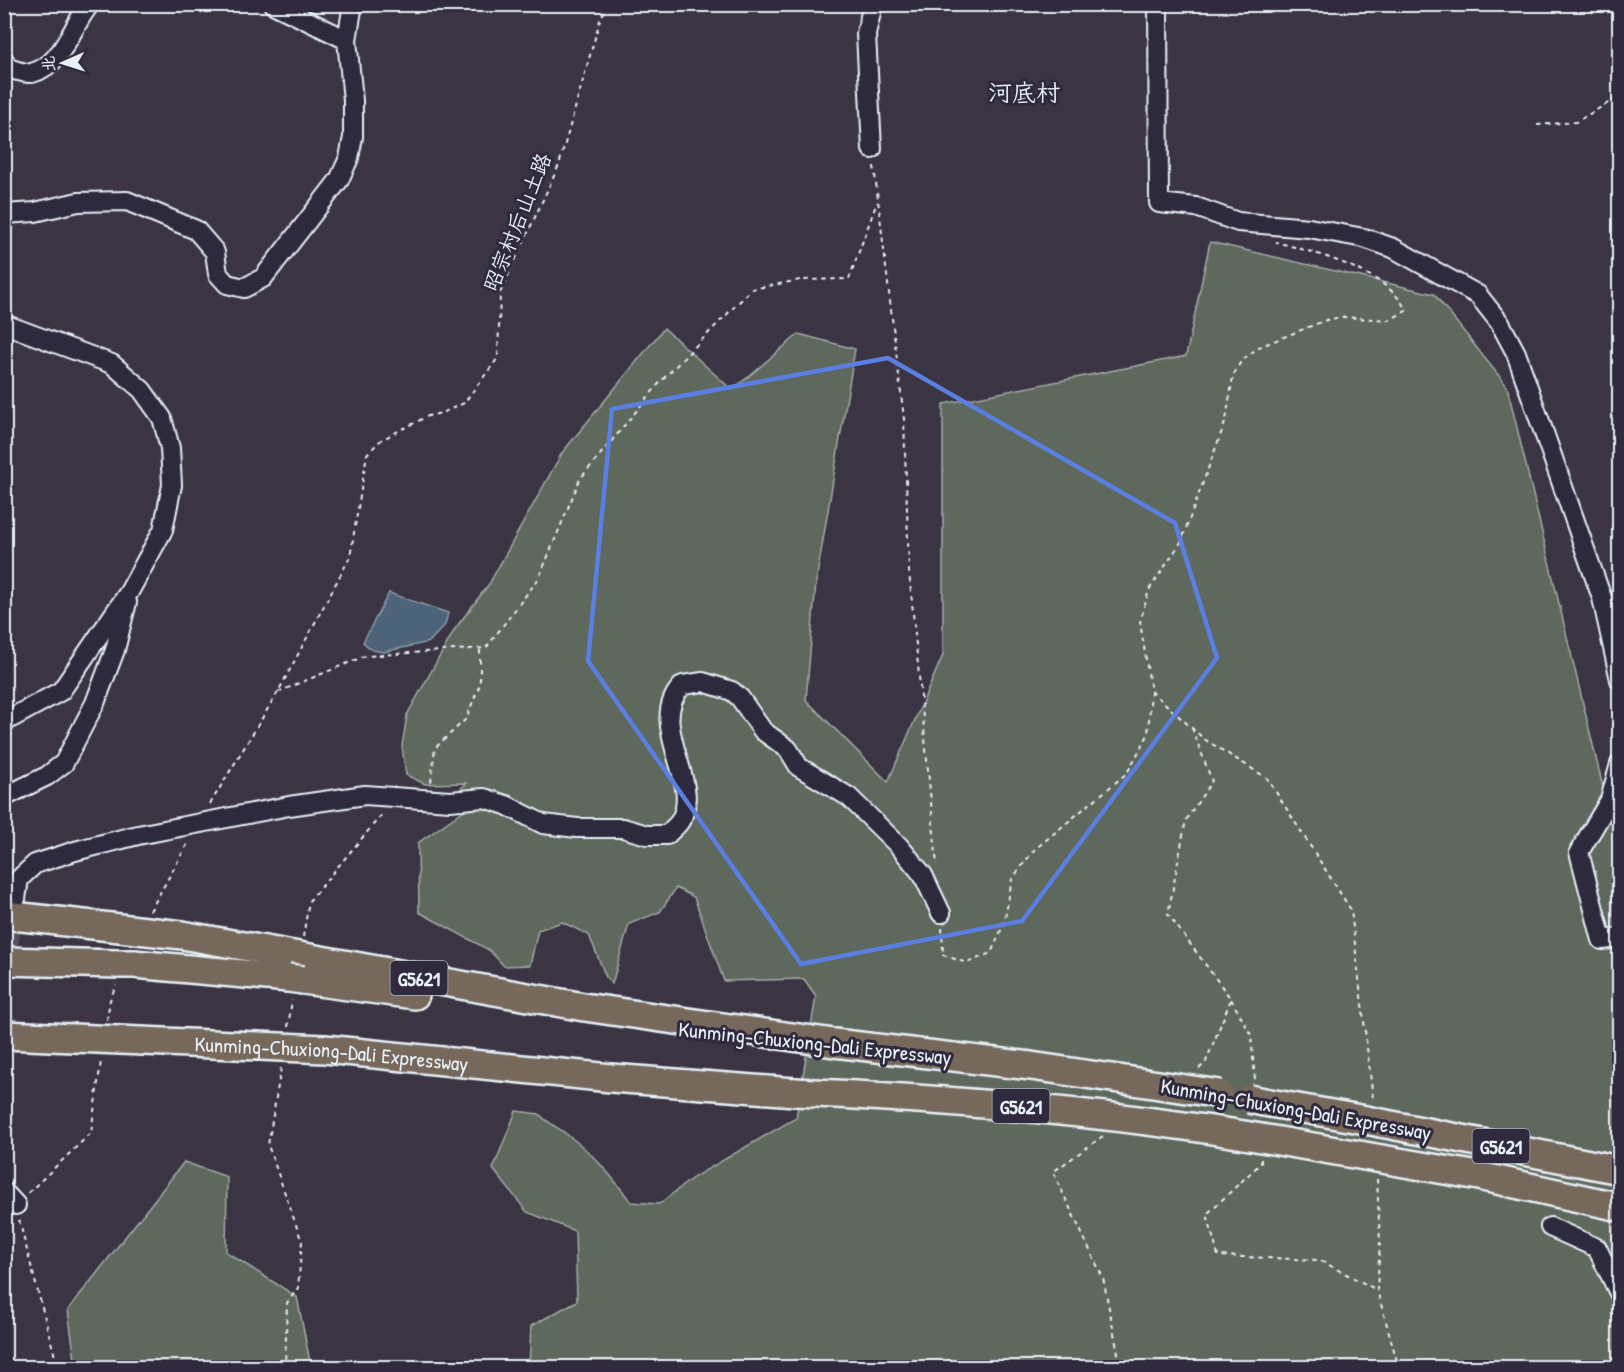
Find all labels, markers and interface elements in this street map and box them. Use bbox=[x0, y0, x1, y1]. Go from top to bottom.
north arrow bbox=[33, 33, 93, 93]
text: 北 bbox=[37, 55, 59, 72]
district label: 河底村 bbox=[988, 76, 1060, 108]
street label: 昭宗村后山土路 bbox=[476, 148, 558, 296]
road number: G5621 bbox=[390, 961, 448, 995]
street label: Kunming-Chuxiong-Dali Expressway bbox=[677, 1014, 953, 1072]
street label: Kunming-Chuxiong-Dali Expressway bbox=[194, 1029, 470, 1078]
street label: Kunming-Chuxiong-Dali Expressway bbox=[1158, 1071, 1434, 1147]
road number: G5621 bbox=[992, 1089, 1050, 1123]
road number: G5621 bbox=[1472, 1129, 1530, 1163]

